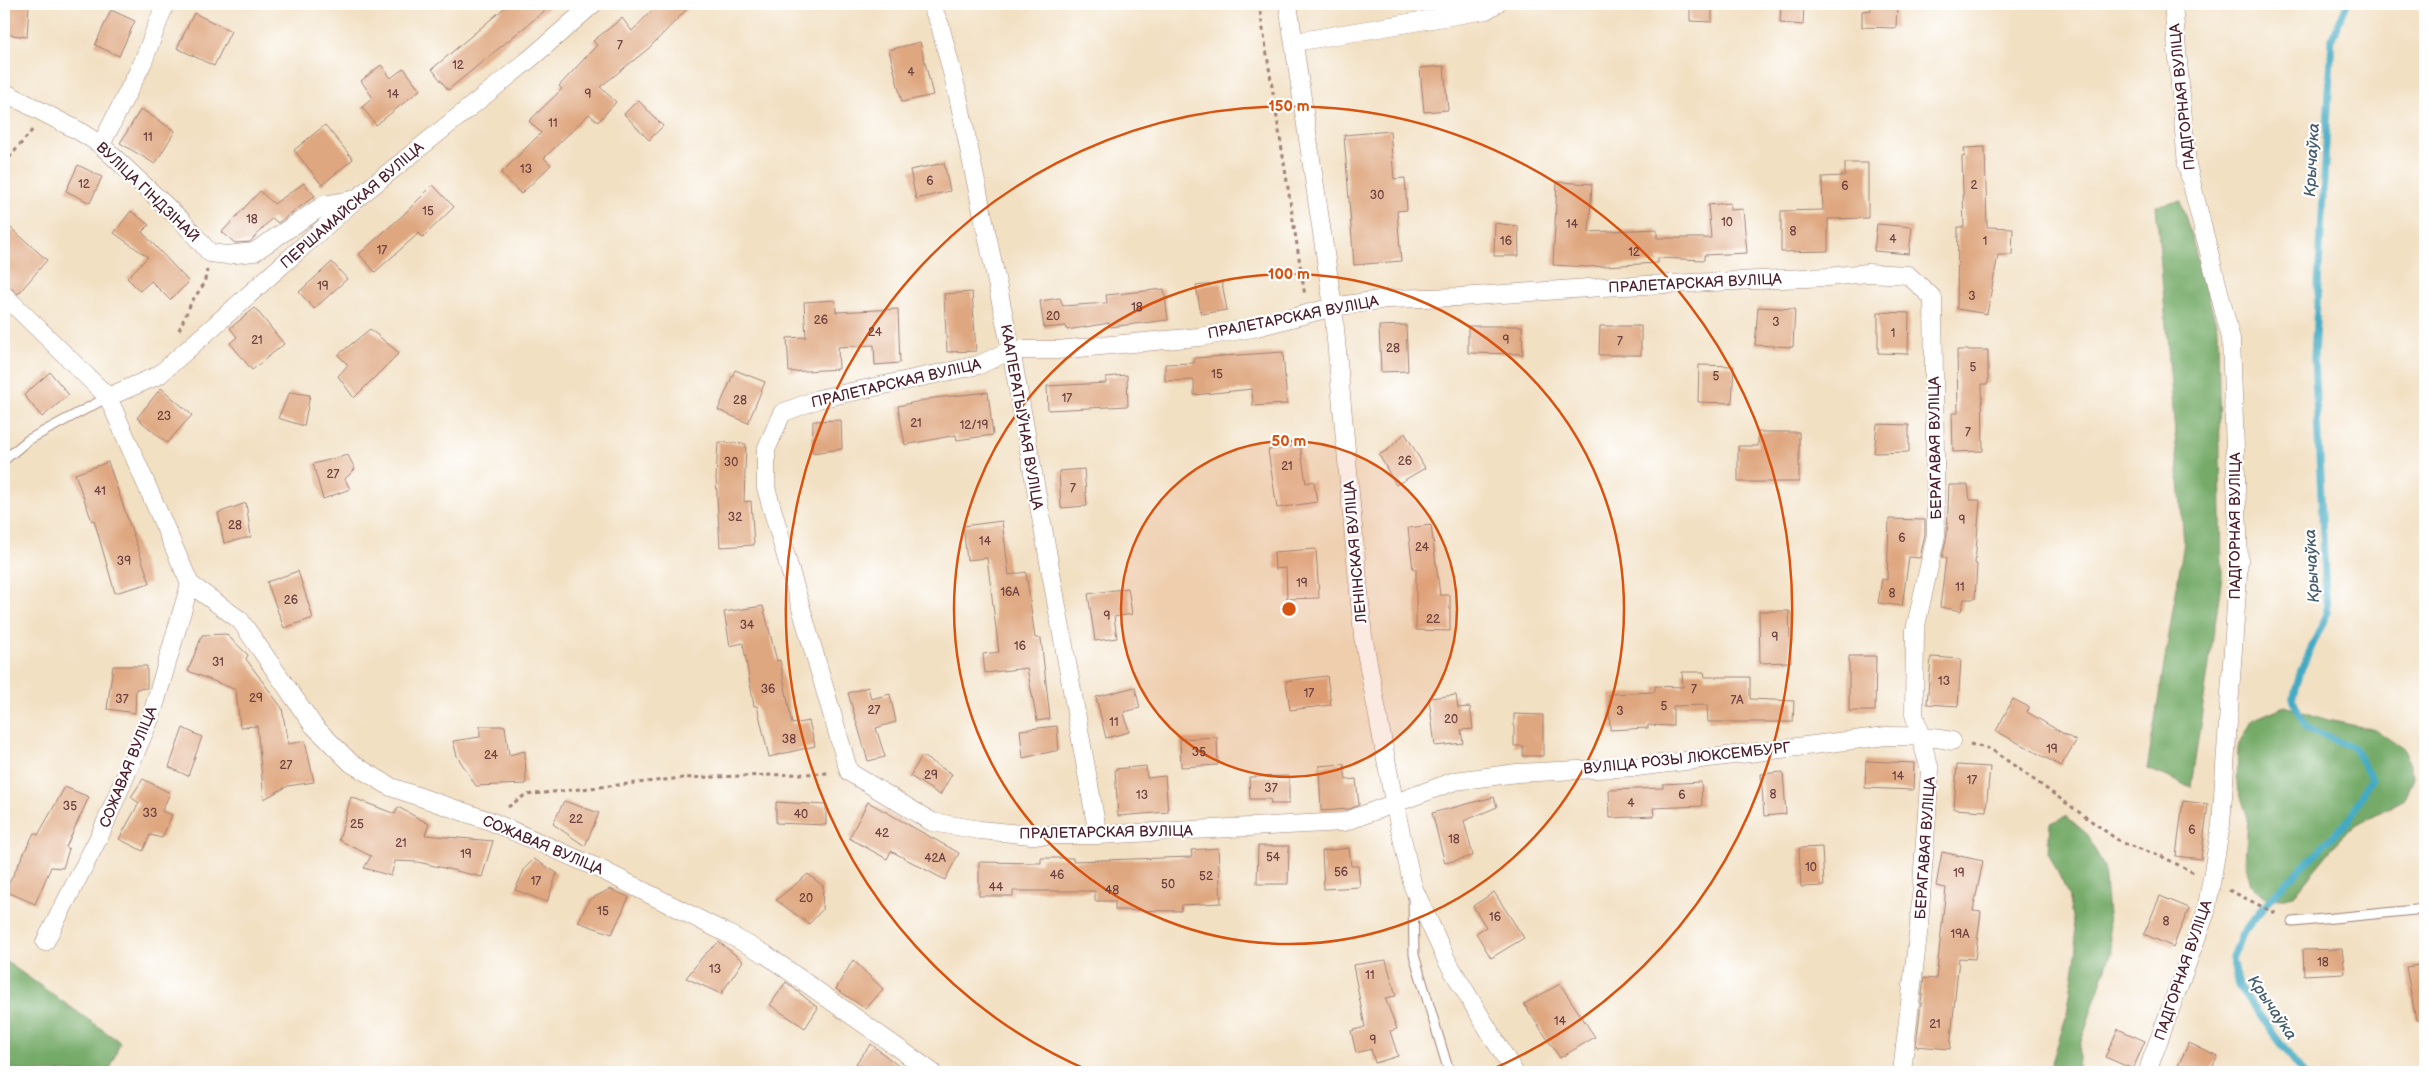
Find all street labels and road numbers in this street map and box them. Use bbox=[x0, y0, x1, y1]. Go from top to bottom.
street label: ПАДГОРНАЯ ВУЛІЦА bbox=[2165, 22, 2200, 171]
street label: ПЕРШАМАЙСКАЯ ВУЛІЦА bbox=[277, 137, 429, 273]
street label: ВУЛІЦА ГІНДЗІНАЙ bbox=[92, 138, 203, 247]
street label: ПРАЛЕТАРСКАЯ ВУЛІЦА bbox=[1608, 269, 1783, 298]
street label: ПРАЛЕТАРСКАЯ ВУЛІЦА bbox=[1206, 291, 1381, 343]
street label: КААПЕРАТЫЎНАЯ ВУЛІЦА bbox=[996, 323, 1047, 512]
street label: ПРАЛЕТАРСКАЯ ВУЛІЦА bbox=[809, 355, 984, 412]
street label: БЕРАГАВАЯ ВУЛІЦА bbox=[1925, 375, 1946, 520]
street label: ПАДГОРНАЯ ВУЛІЦА bbox=[2226, 452, 2245, 600]
street label: ЛЕНІНСКАЯ ВУЛІЦА bbox=[1340, 479, 1371, 625]
street label: СОЖАВАЯ ВУЛІЦА bbox=[95, 703, 162, 831]
street label: ВУЛІЦА РОЗЫ ЛЮКСЕМБУРГ bbox=[1582, 738, 1792, 779]
street label: БЕРАГАВАЯ ВУЛІЦА bbox=[1911, 775, 1940, 920]
street label: СОЖАВАЯ ВУЛІЦА bbox=[480, 811, 607, 880]
street label: ПРАЛЕТАРСКАЯ ВУЛІЦА bbox=[1019, 821, 1194, 844]
street label: ПАДГОРНАЯ ВУЛІЦА bbox=[2151, 897, 2217, 1043]

